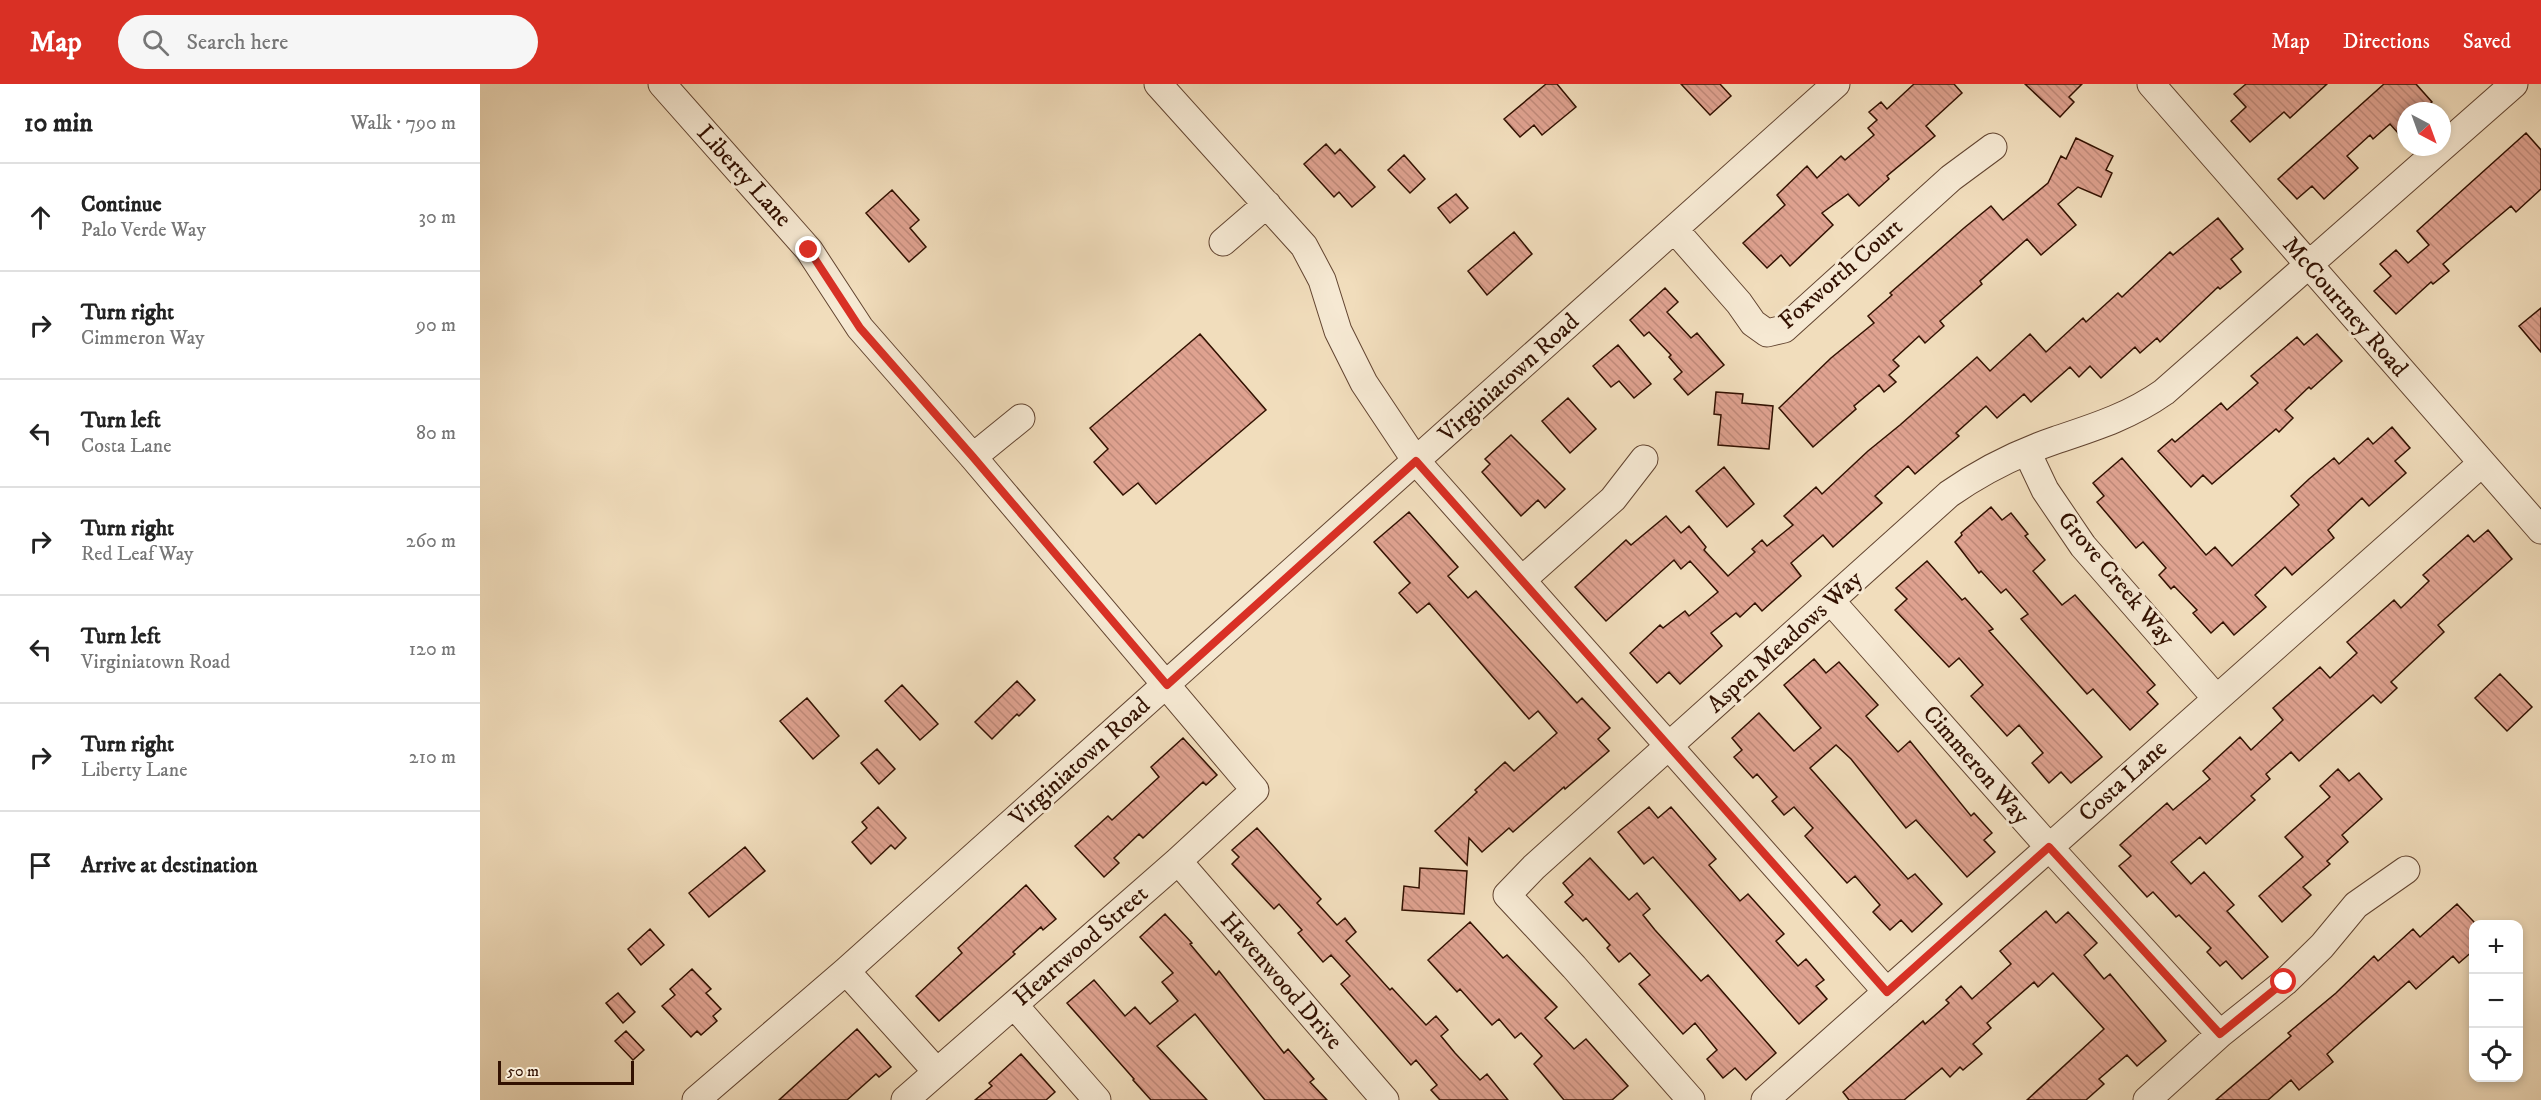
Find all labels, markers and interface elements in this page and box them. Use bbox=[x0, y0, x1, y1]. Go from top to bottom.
search box bbox=[118, 15, 538, 69]
text: Map bbox=[30, 25, 82, 60]
icon: search bbox=[139, 26, 172, 59]
text: Search here bbox=[187, 29, 288, 56]
text: Map bbox=[2271, 29, 2310, 55]
text: Directions bbox=[2343, 29, 2430, 55]
text: Saved bbox=[2463, 29, 2511, 55]
north arrow bbox=[2397, 102, 2451, 156]
text: 10 min bbox=[24, 107, 93, 140]
text: Walk · 790 m bbox=[350, 111, 456, 136]
street label: Liberty Lane bbox=[690, 119, 798, 234]
text: Continue bbox=[81, 191, 162, 218]
icon: ahead bbox=[24, 201, 57, 234]
text: 30 m bbox=[418, 205, 456, 230]
street label: Foxworth Court bbox=[1773, 212, 1909, 336]
text: Palo Verde Way bbox=[81, 218, 206, 243]
street label: McCourtney Road bbox=[2276, 231, 2414, 383]
route end bbox=[795, 236, 821, 262]
text: Turn right bbox=[81, 299, 174, 326]
street label: Virginiatown Road bbox=[1432, 307, 1586, 450]
icon: right bbox=[24, 309, 57, 342]
text: 90 m bbox=[416, 313, 456, 338]
text: Cimmeron Way bbox=[81, 326, 205, 351]
text: Turn left bbox=[81, 407, 161, 434]
icon: left bbox=[24, 417, 57, 450]
text: 80 m bbox=[416, 421, 456, 446]
text: Costa Lane bbox=[81, 434, 171, 459]
street label: Grove Creek Way bbox=[2051, 506, 2181, 653]
text: Turn right bbox=[81, 515, 174, 542]
icon: right bbox=[24, 525, 57, 558]
text: 260 m bbox=[406, 529, 456, 554]
text: Red Leaf Way bbox=[81, 542, 194, 567]
street label: Aspen Meadows Way bbox=[1701, 564, 1869, 720]
text: Turn left bbox=[81, 623, 161, 650]
icon: left bbox=[24, 633, 57, 666]
text: 120 m bbox=[409, 637, 456, 662]
text: Virginiatown Road bbox=[81, 650, 230, 675]
street label: Virginiatown Road bbox=[1003, 691, 1157, 834]
street label: Cimmeron Way bbox=[1916, 699, 2036, 831]
text: Turn right bbox=[81, 731, 174, 758]
street label: Costa Lane bbox=[2073, 733, 2173, 828]
icon: right bbox=[24, 741, 57, 774]
text: 210 m bbox=[409, 745, 456, 770]
text: Liberty Lane bbox=[81, 758, 187, 783]
icon: arrive bbox=[24, 849, 57, 882]
text: Arrive at destination bbox=[81, 852, 258, 879]
street label: Heartwood Street bbox=[1007, 879, 1155, 1013]
street label: Havenwood Drive bbox=[1213, 906, 1349, 1056]
map controls bbox=[2469, 920, 2523, 1082]
button: + bbox=[2469, 920, 2523, 974]
route start bbox=[2270, 968, 2296, 994]
button: − bbox=[2469, 974, 2523, 1028]
button: locate bbox=[2469, 1028, 2523, 1082]
scale bar bbox=[498, 1058, 634, 1086]
text: 50 m bbox=[507, 1061, 539, 1081]

